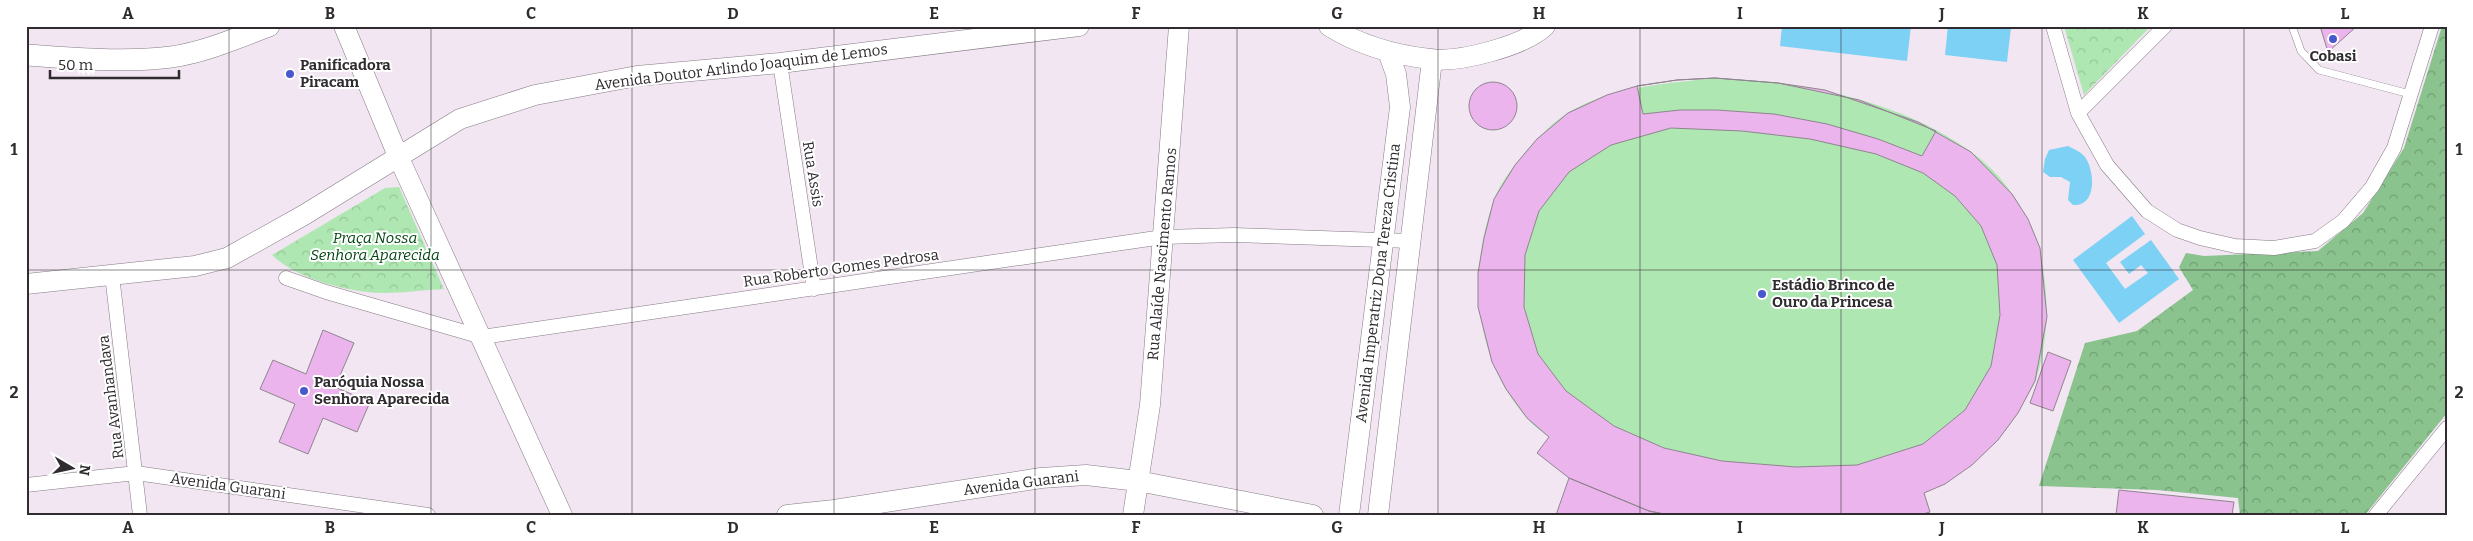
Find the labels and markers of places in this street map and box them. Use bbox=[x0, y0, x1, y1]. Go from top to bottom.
marker: Cobasi bbox=[2327, 33, 2339, 45]
place label: Cobasi bbox=[2309, 47, 2357, 65]
place label: Panificadora Piracam bbox=[300, 56, 391, 91]
marker: Panificadora Piracam bbox=[284, 68, 296, 80]
place label: Estádio Brinco de Ouro da Princesa bbox=[1772, 276, 1895, 311]
marker: Estádio Brinco de Ouro da Princesa bbox=[1756, 288, 1768, 300]
place label: Paróquia Nossa Senhora Aparecida bbox=[314, 373, 450, 408]
marker: Paróquia Nossa Senhora Aparecida bbox=[298, 385, 310, 397]

